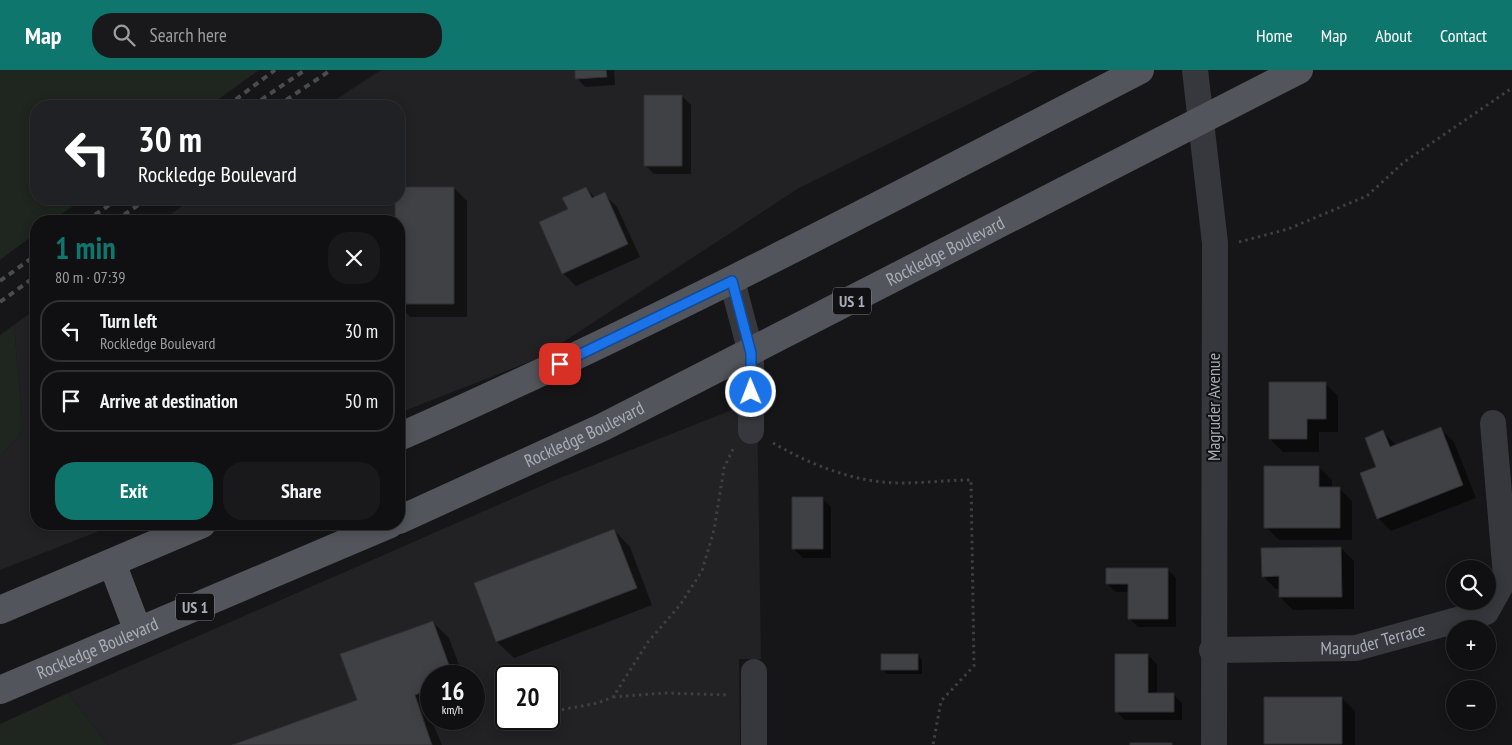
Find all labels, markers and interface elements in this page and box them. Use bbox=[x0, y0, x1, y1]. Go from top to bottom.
search box bbox=[92, 13, 442, 58]
text: Map bbox=[25, 20, 62, 51]
icon: search bbox=[110, 21, 138, 49]
text: Search here bbox=[150, 23, 227, 47]
text: Home bbox=[1256, 24, 1293, 47]
text: Map bbox=[1321, 24, 1347, 47]
text: About bbox=[1375, 24, 1412, 47]
text: Contact bbox=[1440, 24, 1487, 47]
text: 30 m bbox=[138, 116, 202, 162]
icon: left bbox=[55, 120, 120, 185]
text: Rockledge Boulevard bbox=[138, 160, 297, 188]
street label: Rockledge Boulevard bbox=[882, 211, 1008, 291]
text: 1 min bbox=[55, 228, 116, 267]
button: close bbox=[328, 232, 380, 284]
text: 80 m · 07:39 bbox=[55, 267, 126, 287]
road number: US 1 bbox=[833, 288, 871, 315]
text: Turn left bbox=[100, 309, 157, 333]
icon: left bbox=[57, 317, 85, 345]
text: 30 m bbox=[345, 319, 378, 343]
text: Rockledge Boulevard bbox=[100, 333, 215, 353]
pin bbox=[539, 343, 581, 385]
icon: arrive bbox=[546, 350, 574, 378]
street label: Magruder Avenue bbox=[1202, 353, 1225, 461]
position arrow bbox=[724, 365, 776, 417]
icon: arrive bbox=[57, 387, 85, 415]
text: Arrive at destination bbox=[100, 389, 238, 413]
text: 50 m bbox=[345, 389, 378, 413]
street label: Rockledge Boulevard bbox=[521, 396, 648, 472]
button: Exit bbox=[55, 462, 213, 520]
button: Share bbox=[223, 462, 380, 520]
map controls bbox=[1446, 560, 1496, 730]
button: search bbox=[1446, 560, 1496, 610]
road number: US 1 bbox=[176, 594, 214, 620]
street label: Rockledge Boulevard bbox=[33, 612, 162, 684]
street label: Magruder Terrace bbox=[1320, 617, 1428, 659]
button: + bbox=[1446, 620, 1496, 670]
speed limit sign: 20 bbox=[495, 665, 560, 730]
text: 16 bbox=[441, 675, 464, 707]
button: − bbox=[1446, 680, 1496, 730]
text: km/h bbox=[442, 702, 463, 717]

